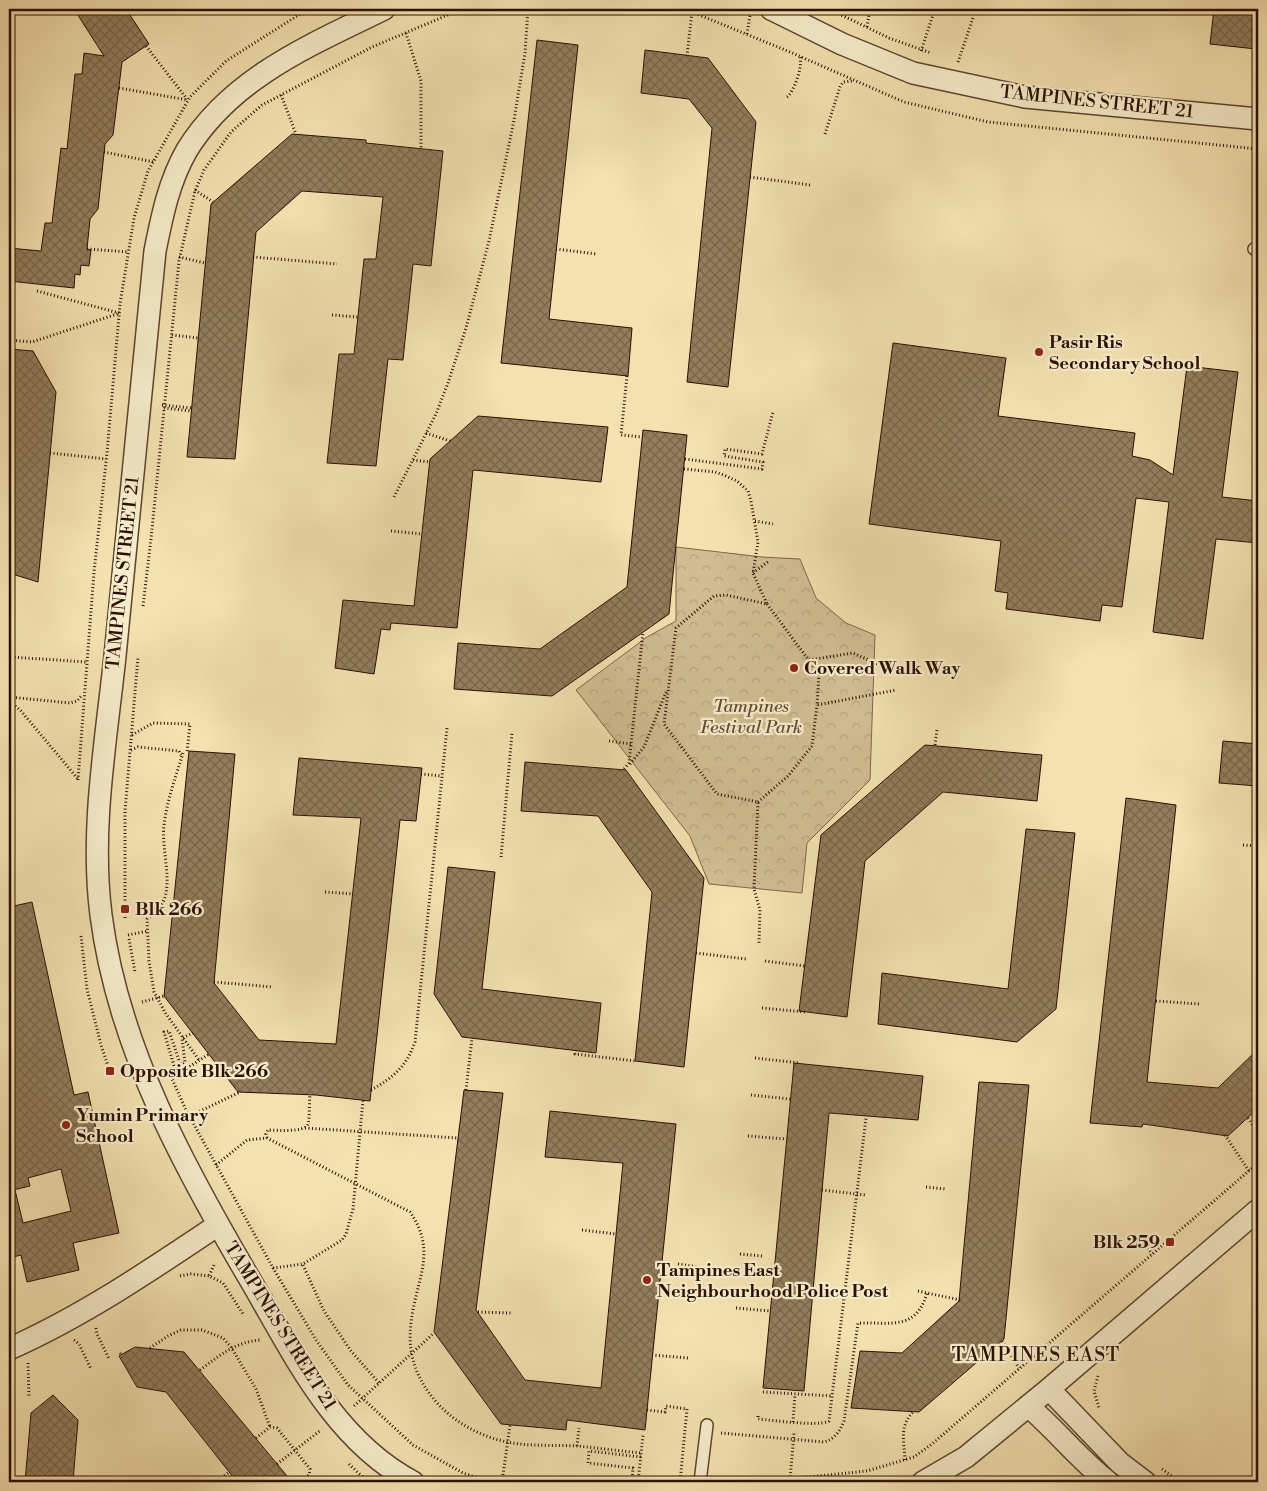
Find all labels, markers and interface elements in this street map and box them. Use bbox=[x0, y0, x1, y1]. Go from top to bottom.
street label: TAMPINES STREET 21 bbox=[999, 80, 1195, 124]
place label: Pasir Ris Secondary School bbox=[1049, 331, 1200, 375]
marker: Pasir Ris Secondary School bbox=[1033, 346, 1045, 358]
street label: TAMPINES STREET 21 bbox=[101, 475, 145, 671]
place label: Covered Walk Way bbox=[804, 657, 961, 680]
marker: Covered Walk Way bbox=[788, 662, 800, 674]
park label: Tampines Festival Park bbox=[700, 695, 802, 739]
place label: Blk 266 bbox=[135, 898, 202, 921]
marker: Blk 266 bbox=[119, 903, 131, 915]
place label: Opposite Blk 266 bbox=[120, 1060, 268, 1083]
marker: Opposite Blk 266 bbox=[104, 1065, 116, 1077]
place label: Yumin Primary School bbox=[76, 1104, 209, 1148]
marker: Yumin Primary School bbox=[60, 1119, 72, 1131]
place label: Blk 259 bbox=[1093, 1231, 1160, 1254]
marker: Blk 259 bbox=[1164, 1236, 1176, 1248]
street label: TAMPINES STREET 21 bbox=[219, 1238, 341, 1415]
place label: Tampines East Neighbourhood Police Post bbox=[657, 1259, 889, 1303]
marker: Tampines East Neighbourhood Police Post bbox=[641, 1274, 653, 1286]
district label: TAMPINES EAST bbox=[952, 1343, 1120, 1367]

